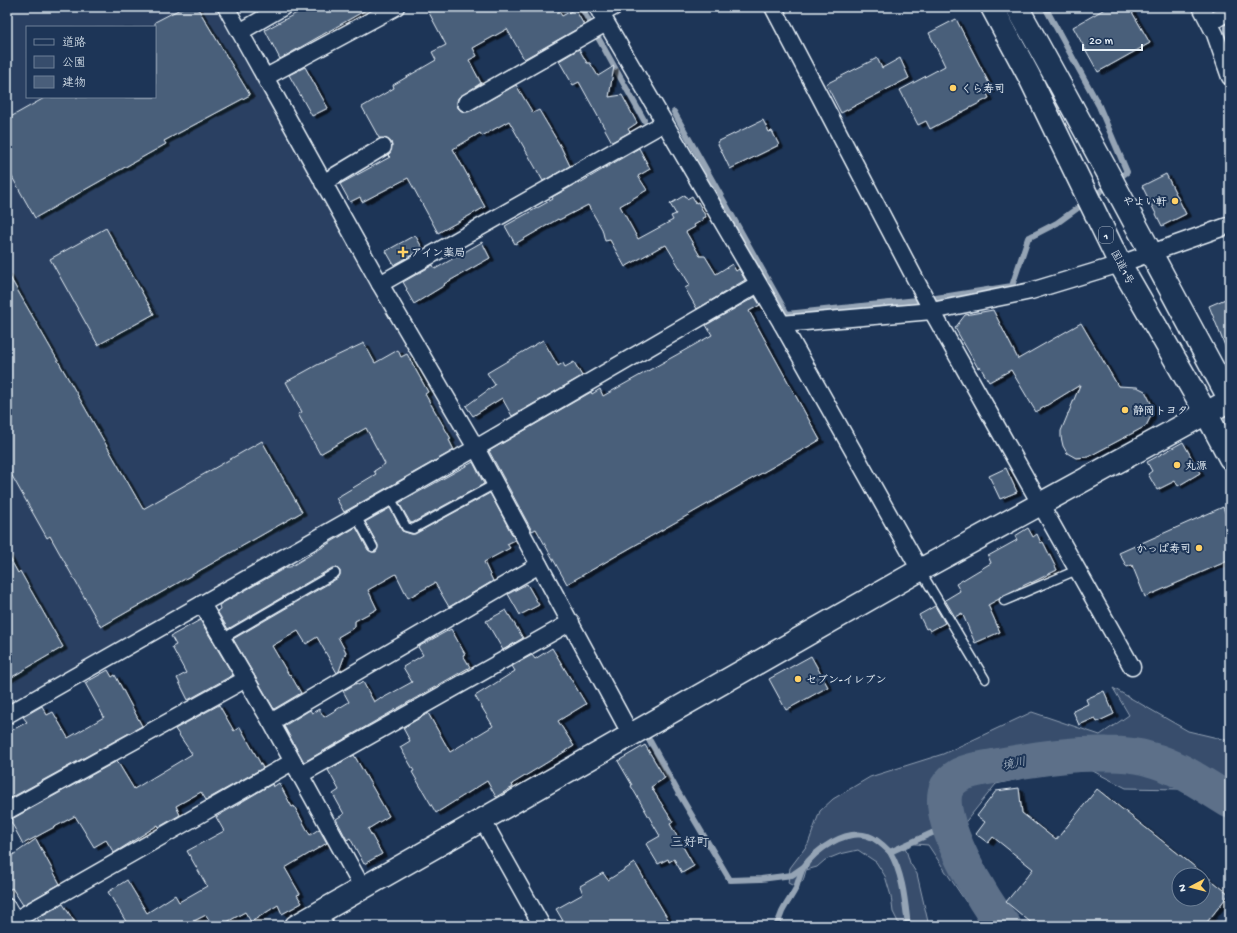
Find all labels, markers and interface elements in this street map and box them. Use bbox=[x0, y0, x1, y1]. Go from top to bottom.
legend bbox=[26, 26, 156, 98]
scale bar bbox=[1083, 26, 1142, 52]
text: 20 m bbox=[1089, 35, 1114, 49]
text: 道路 bbox=[62, 36, 86, 51]
text: 公園 bbox=[62, 56, 86, 71]
text: 建物 bbox=[62, 76, 86, 91]
marker: くら寿司 bbox=[948, 83, 958, 93]
place label: くら寿司 bbox=[961, 83, 1005, 96]
place label: やよい軒 bbox=[1123, 196, 1167, 209]
marker: やよい軒 bbox=[1170, 196, 1180, 206]
road number: 1 bbox=[1099, 227, 1113, 243]
marker: アイン薬局 bbox=[398, 247, 408, 257]
place label: アイン薬局 bbox=[411, 247, 465, 260]
street label: 国道1号 bbox=[1107, 248, 1136, 287]
marker: 静岡トヨタ bbox=[1120, 405, 1130, 415]
place label: 静岡トヨタ bbox=[1133, 405, 1188, 418]
marker: 丸源 bbox=[1172, 460, 1182, 470]
place label: 丸源 bbox=[1185, 460, 1207, 473]
place label: かっぱ寿司 bbox=[1136, 543, 1191, 556]
marker: かっぱ寿司 bbox=[1194, 543, 1204, 553]
marker: セブン-イレブン bbox=[793, 674, 803, 684]
place label: セブン-イレブン bbox=[806, 674, 886, 687]
water label: 境川 bbox=[1001, 755, 1028, 774]
district label: 三好町 bbox=[670, 836, 710, 851]
north arrow bbox=[1171, 867, 1211, 907]
text: N bbox=[1177, 884, 1189, 892]

